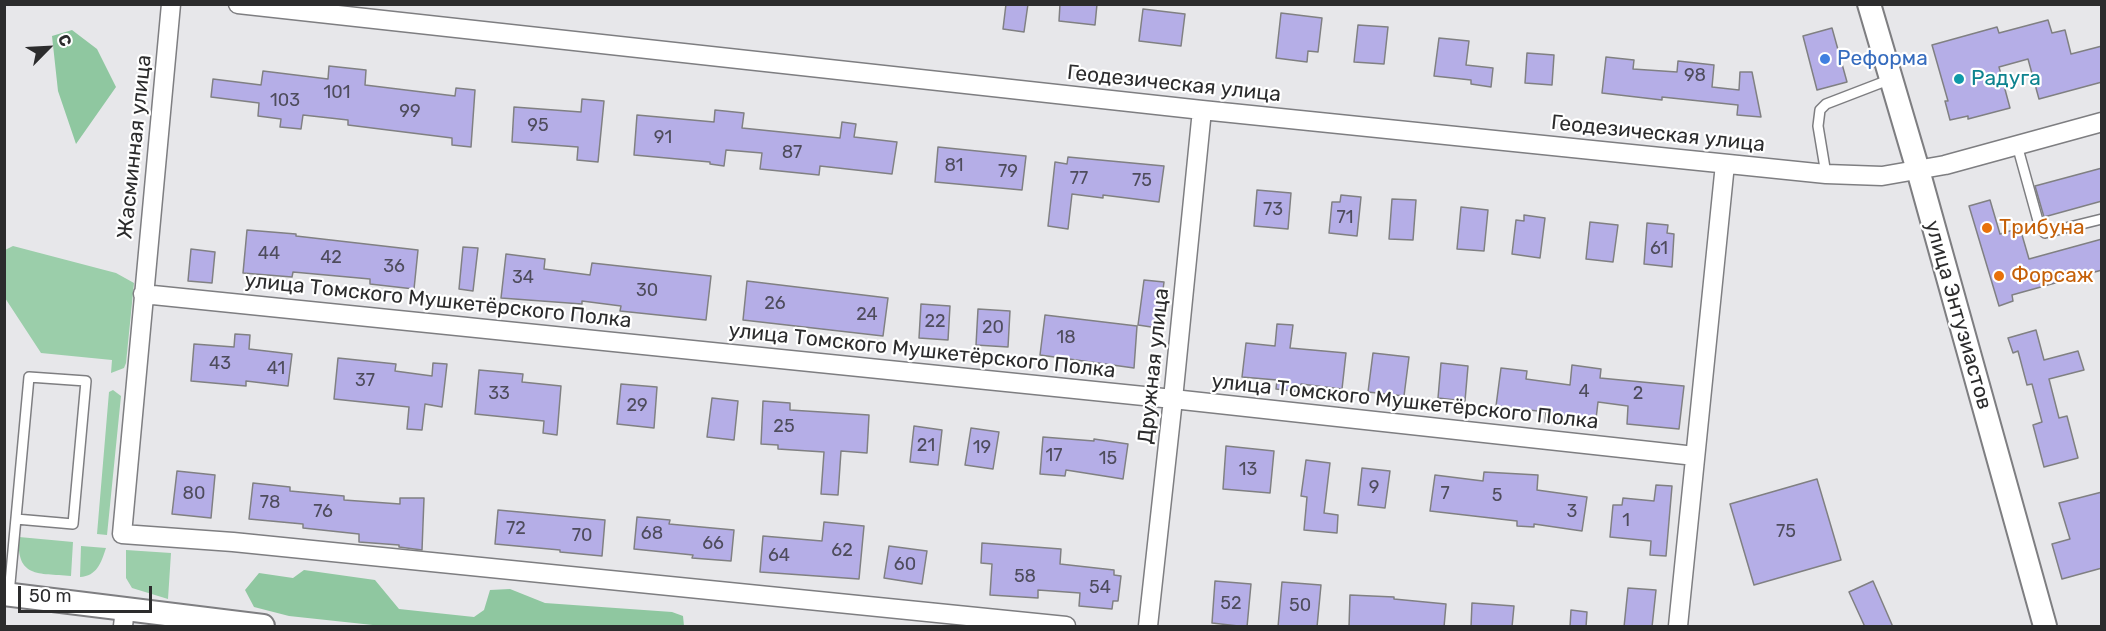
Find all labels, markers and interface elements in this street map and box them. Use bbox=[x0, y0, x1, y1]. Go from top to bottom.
north arrow bbox=[18, 18, 78, 78]
text: С bbox=[54, 31, 76, 49]
place label: Реформа bbox=[1837, 46, 1928, 72]
marker: Реформа bbox=[1818, 52, 1832, 66]
street label: Жасминная улица bbox=[113, 54, 157, 240]
street label: Геодезическая улица bbox=[1066, 60, 1282, 108]
house number: 98 bbox=[1684, 65, 1706, 87]
place label: Радуга bbox=[1971, 66, 2041, 92]
marker: Радуга bbox=[1952, 72, 1966, 86]
house number: 101 bbox=[324, 82, 350, 104]
house number: 103 bbox=[270, 90, 300, 112]
house number: 99 bbox=[399, 101, 421, 123]
street label: Геодезическая улица bbox=[1550, 110, 1766, 158]
house number: 95 bbox=[527, 115, 549, 137]
house number: 91 bbox=[654, 127, 672, 149]
house number: 87 bbox=[782, 142, 802, 164]
house number: 81 bbox=[944, 155, 964, 177]
house number: 79 bbox=[998, 161, 1018, 183]
house number: 77 bbox=[1070, 168, 1088, 190]
house number: 75 bbox=[1132, 170, 1152, 192]
house number: 73 bbox=[1263, 199, 1283, 221]
house number: 71 bbox=[1337, 207, 1353, 229]
place label: Трибуна bbox=[1999, 215, 2085, 241]
street label: улица Энтузиастов bbox=[1919, 218, 1997, 412]
marker: Трибуна bbox=[1980, 221, 1994, 235]
house number: 61 bbox=[1650, 238, 1668, 260]
house number: 44 bbox=[258, 243, 280, 265]
house number: 42 bbox=[320, 247, 342, 269]
house number: 36 bbox=[383, 256, 405, 278]
place label: Форсаж bbox=[2011, 263, 2094, 289]
house number: 34 bbox=[512, 267, 534, 289]
street label: улица Томского Мушкетёрского Полка bbox=[243, 268, 633, 334]
marker: Форсаж bbox=[1992, 269, 2006, 283]
house number: 30 bbox=[636, 280, 658, 302]
street label: Дружная улица bbox=[1133, 287, 1175, 445]
house number: 26 bbox=[764, 293, 786, 315]
house number: 24 bbox=[856, 304, 878, 326]
house number: 22 bbox=[924, 311, 946, 333]
house number: 20 bbox=[982, 317, 1004, 339]
street label: улица Томского Мушкетёрского Полка bbox=[727, 318, 1117, 384]
house number: 18 bbox=[1056, 327, 1076, 349]
house number: 43 bbox=[209, 353, 231, 375]
house number: 41 bbox=[267, 358, 285, 380]
street label: улица Томского Мушкетёрского Полка bbox=[1210, 369, 1600, 435]
house number: 37 bbox=[355, 370, 375, 392]
house number: 4 bbox=[1578, 381, 1590, 403]
house number: 33 bbox=[488, 383, 510, 405]
house number: 2 bbox=[1633, 383, 1643, 405]
house number: 29 bbox=[626, 395, 648, 417]
house number: 25 bbox=[773, 416, 795, 438]
house number: 21 bbox=[917, 435, 935, 457]
house number: 19 bbox=[973, 437, 991, 459]
house number: 17 bbox=[1046, 445, 1062, 467]
house number: 15 bbox=[1099, 448, 1117, 470]
house number: 13 bbox=[1239, 459, 1257, 481]
house number: 9 bbox=[1369, 477, 1379, 499]
house number: 80 bbox=[183, 483, 205, 505]
house number: 7 bbox=[1440, 483, 1450, 505]
house number: 5 bbox=[1492, 485, 1502, 507]
house number: 78 bbox=[260, 492, 280, 514]
house number: 76 bbox=[313, 501, 333, 523]
house number: 3 bbox=[1567, 501, 1577, 523]
house number: 1 bbox=[1622, 510, 1630, 532]
house number: 72 bbox=[506, 518, 526, 540]
house number: 75 bbox=[1776, 521, 1796, 543]
house number: 68 bbox=[641, 523, 663, 545]
house number: 70 bbox=[572, 525, 592, 547]
house number: 66 bbox=[702, 533, 724, 555]
house number: 62 bbox=[831, 540, 853, 562]
house number: 64 bbox=[768, 545, 790, 567]
house number: 60 bbox=[894, 554, 916, 576]
house number: 58 bbox=[1014, 566, 1036, 588]
scale bar bbox=[21, 574, 154, 612]
house number: 54 bbox=[1089, 577, 1111, 599]
text: 50 m bbox=[29, 585, 72, 607]
house number: 52 bbox=[1220, 593, 1242, 615]
house number: 50 bbox=[1289, 595, 1311, 617]

